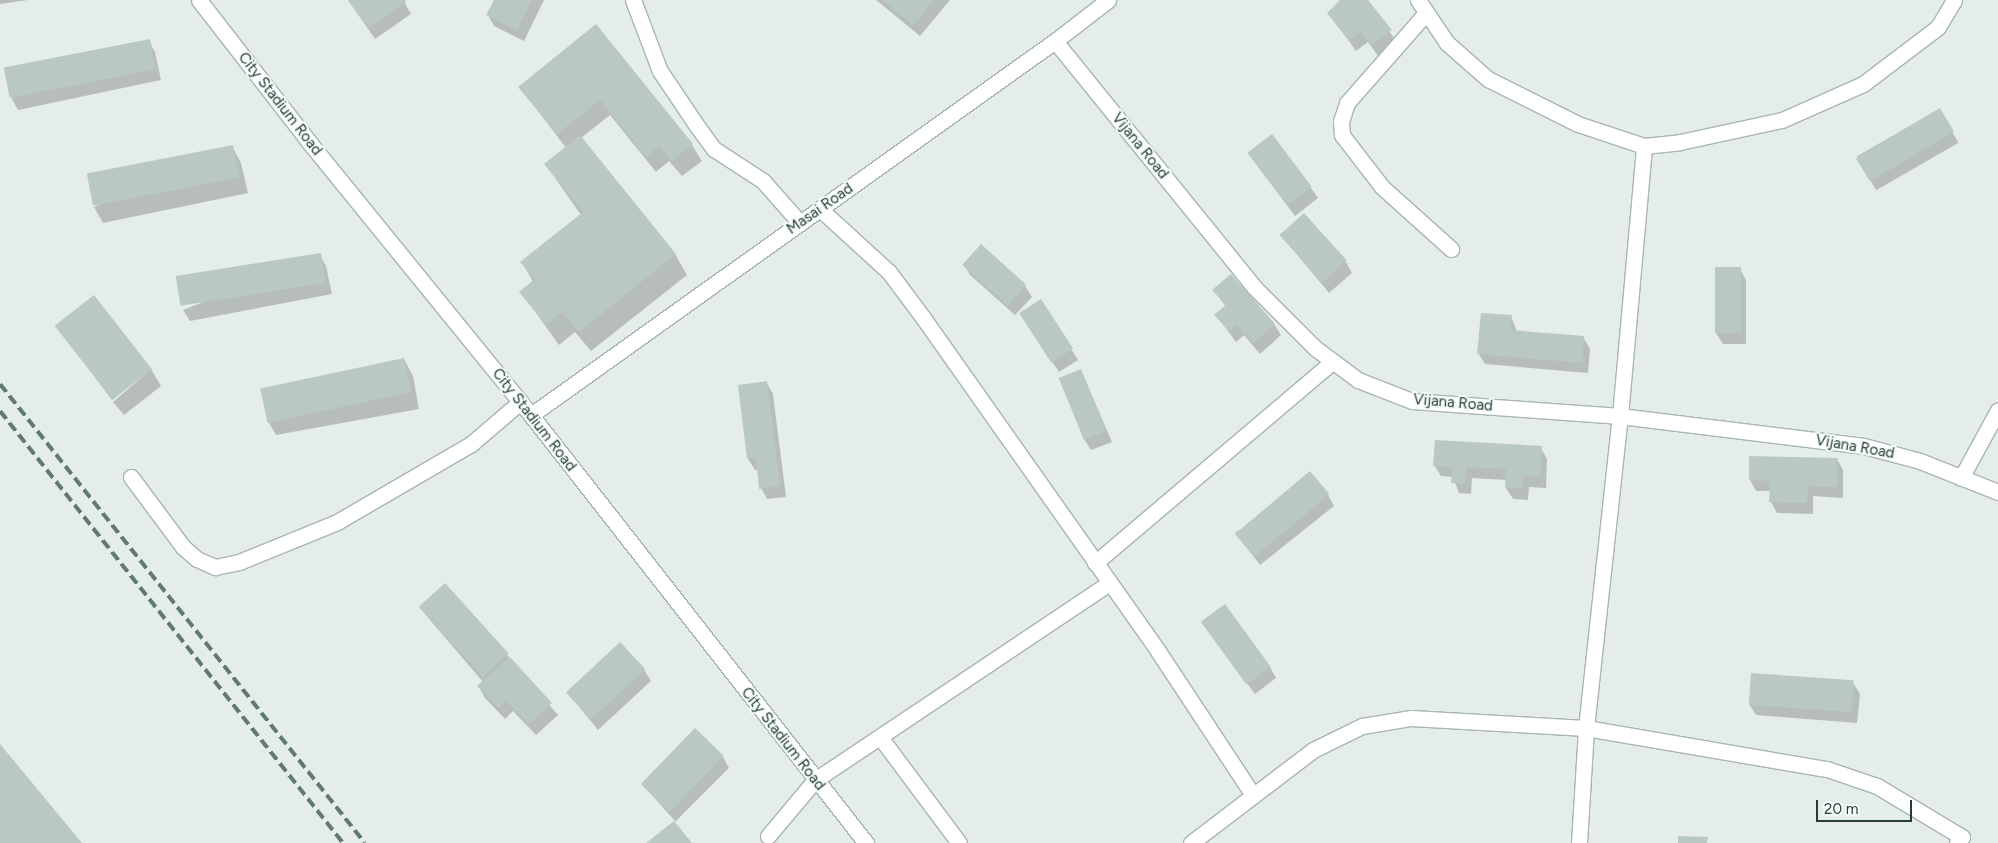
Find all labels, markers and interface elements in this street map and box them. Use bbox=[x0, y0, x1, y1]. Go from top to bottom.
street label: City Stadium Road bbox=[234, 49, 326, 159]
street label: Vijana Road bbox=[1108, 109, 1172, 183]
street label: Masai Road bbox=[783, 180, 857, 238]
street label: City Stadium Road bbox=[488, 365, 580, 475]
street label: Vijana Road bbox=[1412, 391, 1494, 415]
street label: Vijana Road bbox=[1814, 431, 1896, 463]
street label: City Stadium Road bbox=[737, 684, 829, 794]
scale bar bbox=[1818, 790, 1914, 822]
text: 20 m bbox=[1824, 800, 1858, 818]

